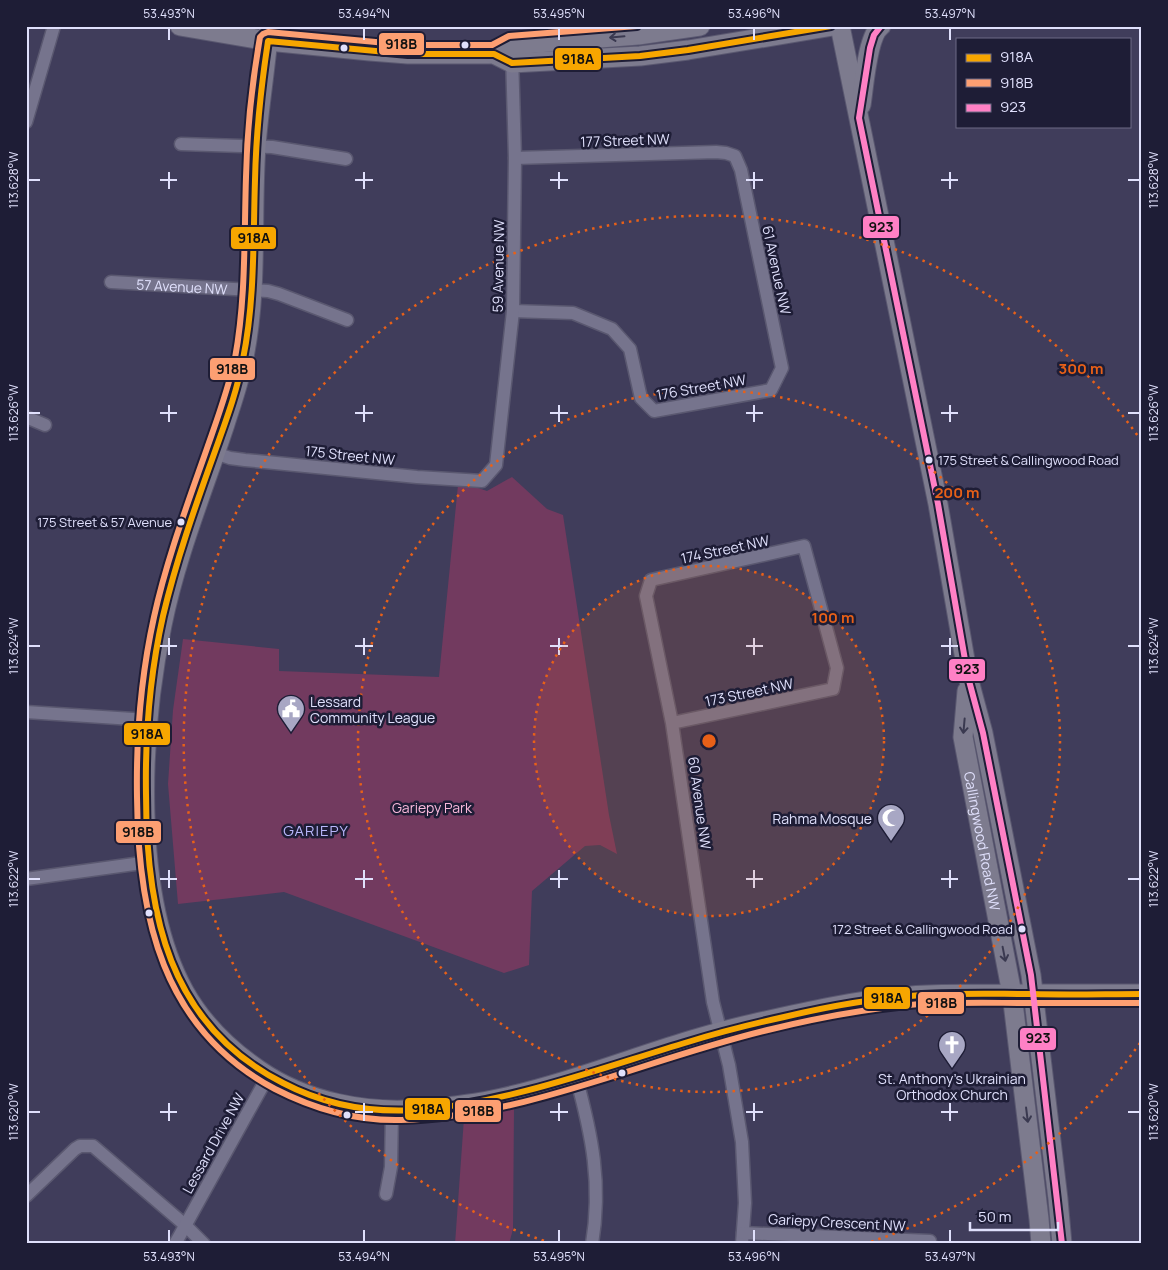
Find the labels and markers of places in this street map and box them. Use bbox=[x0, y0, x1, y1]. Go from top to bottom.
unlabelled marker bbox=[460, 40, 470, 50]
unlabelled marker bbox=[339, 43, 349, 53]
place label: 175 Street & Callingwood Road bbox=[938, 451, 1119, 469]
marker: 175 Street & Callingwood Road bbox=[924, 455, 934, 465]
place label: 175 Street & 57 Avenue bbox=[37, 513, 172, 531]
marker: 175 Street & 57 Avenue bbox=[176, 517, 186, 527]
place label: Lessard Community League bbox=[310, 692, 435, 727]
public building icon: Lessard Community League bbox=[276, 694, 306, 733]
centre of rings bbox=[700, 732, 718, 750]
mosque icon: Rahma Mosque bbox=[876, 803, 906, 842]
place label: Rahma Mosque bbox=[773, 809, 872, 828]
unlabelled marker bbox=[144, 908, 154, 918]
place label: 172 Street & Callingwood Road bbox=[832, 920, 1013, 938]
marker: 172 Street & Callingwood Road bbox=[1017, 924, 1027, 934]
church icon: St. Anthony's Ukrainian Orthodox Church bbox=[937, 1030, 967, 1069]
unlabelled marker bbox=[617, 1068, 627, 1078]
place label: St. Anthony's Ukrainian Orthodox Church bbox=[878, 1069, 1026, 1104]
unlabelled marker bbox=[342, 1110, 352, 1120]

